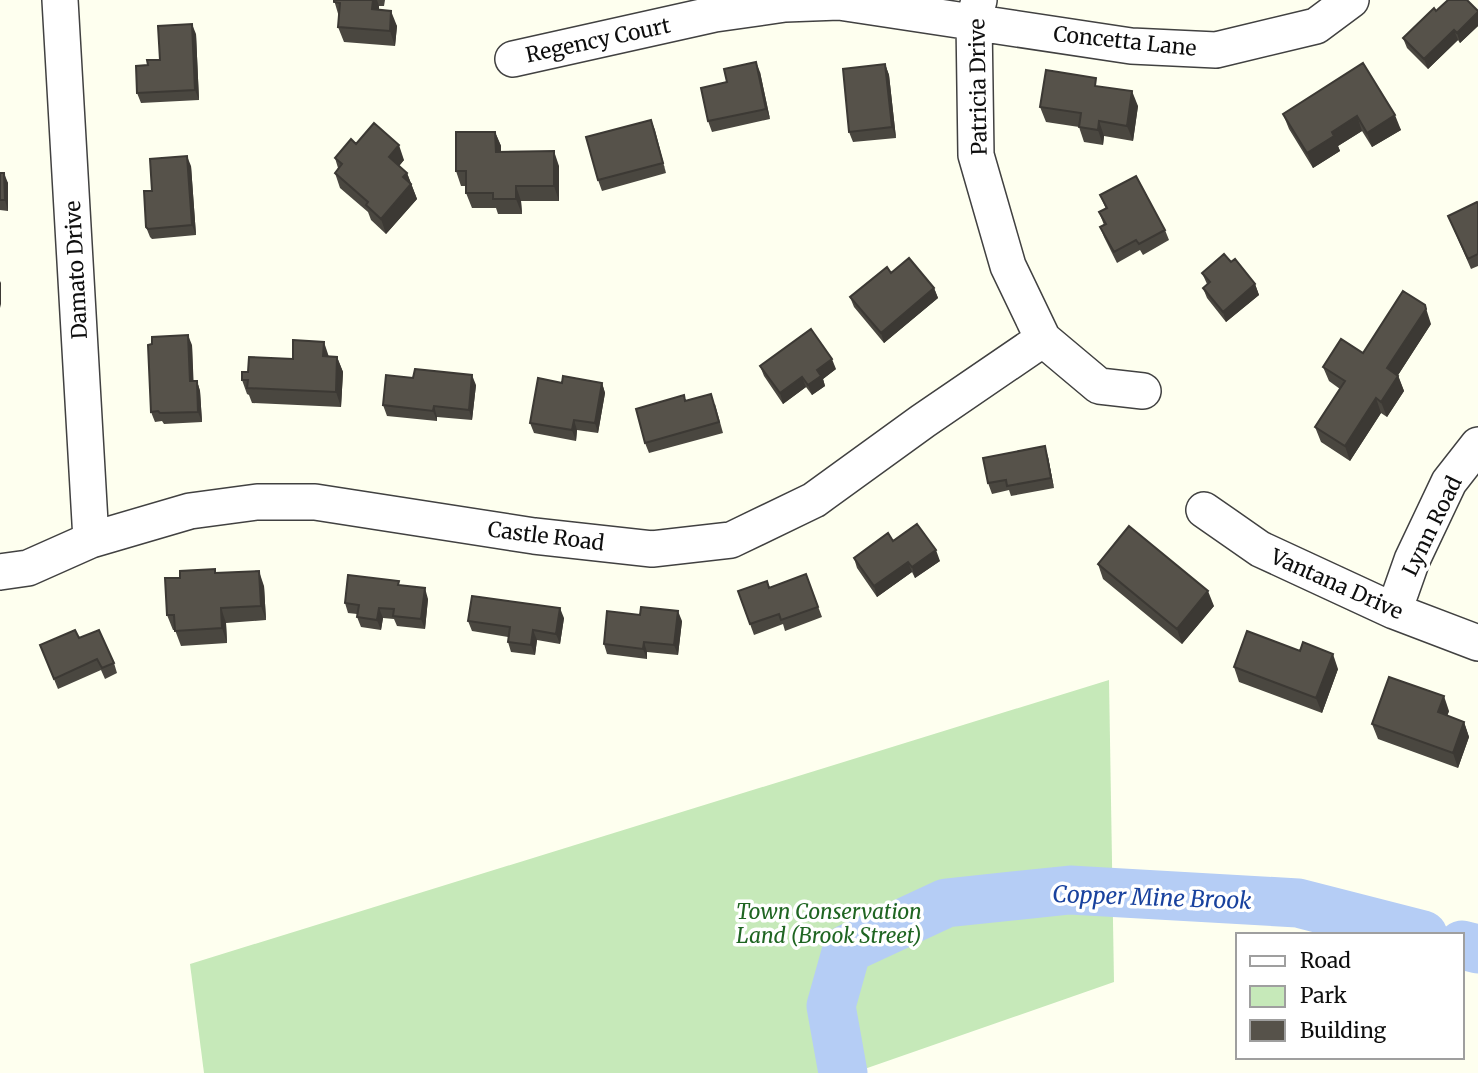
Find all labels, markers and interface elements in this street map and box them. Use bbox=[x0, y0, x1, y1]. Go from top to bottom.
street label: Regency Court bbox=[523, 12, 673, 68]
street label: Patricia Drive bbox=[963, 18, 993, 156]
street label: Concetta Lane bbox=[1052, 20, 1198, 62]
street label: Damato Drive bbox=[59, 200, 93, 340]
street label: Lynn Road bbox=[1396, 471, 1468, 580]
street label: Castle Road bbox=[486, 515, 606, 557]
street label: Vantana Drive bbox=[1266, 542, 1407, 625]
water label: Copper Mine Brook bbox=[1052, 879, 1253, 915]
park label: Town Conservation Land (Brook Street) bbox=[736, 898, 922, 949]
legend bbox=[1236, 933, 1464, 1059]
text: Road bbox=[1300, 947, 1351, 974]
text: Park bbox=[1300, 982, 1347, 1009]
text: Building bbox=[1300, 1017, 1387, 1044]

